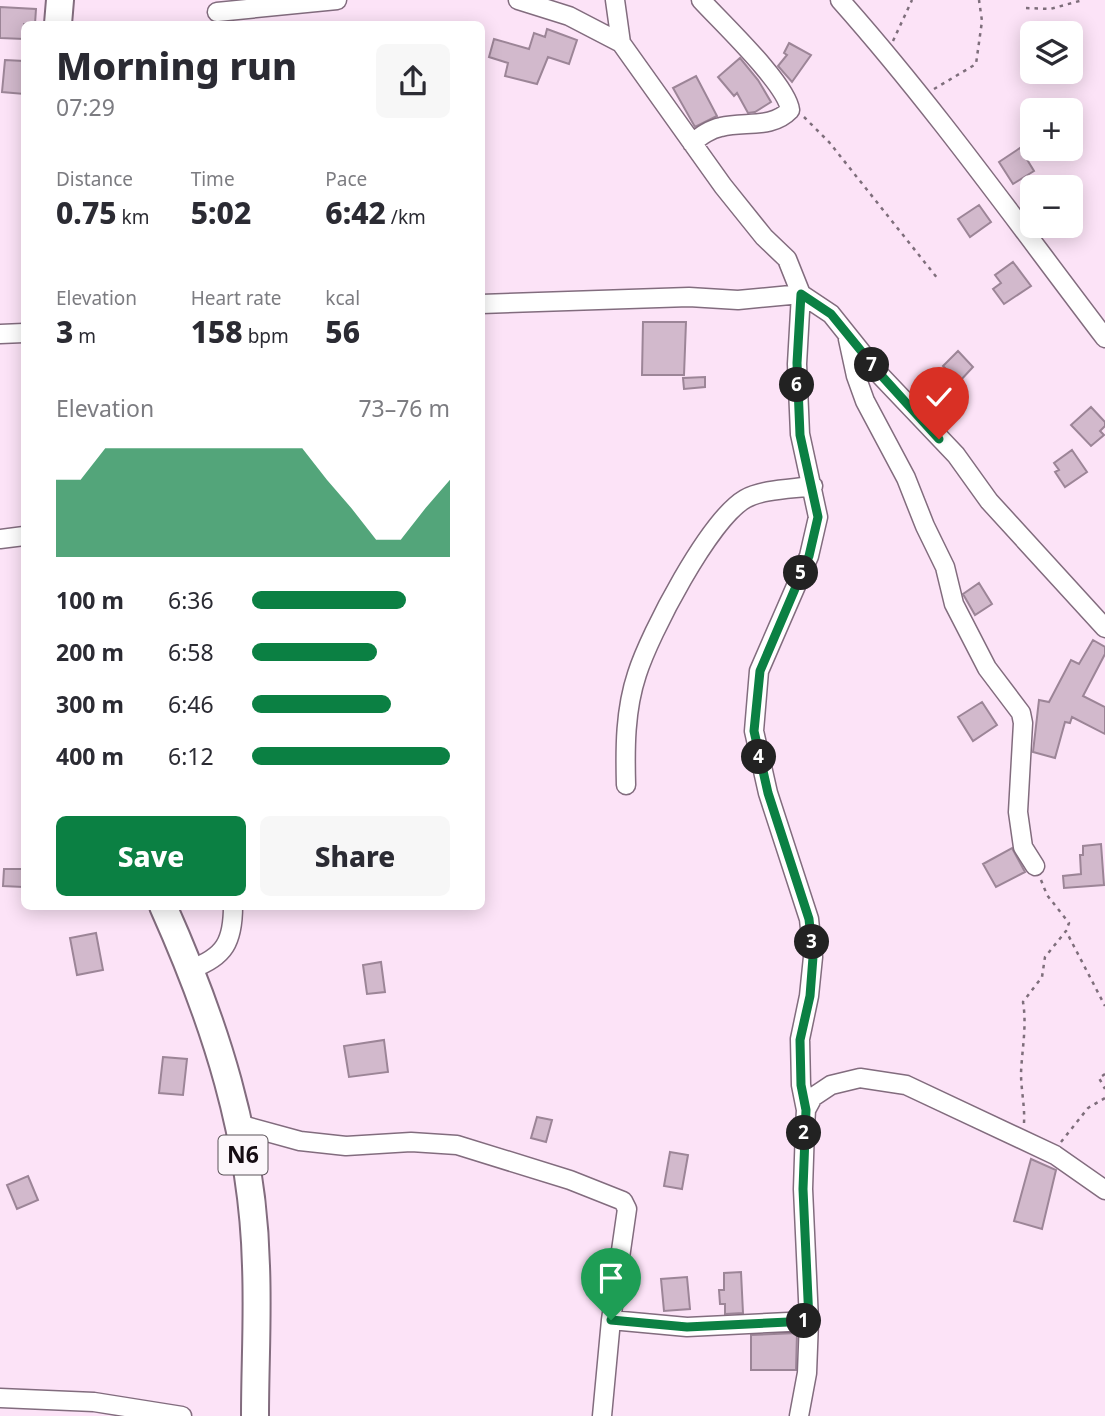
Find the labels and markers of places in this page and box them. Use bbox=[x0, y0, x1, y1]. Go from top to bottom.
pin: 7 bbox=[854, 348, 890, 382]
pin bbox=[909, 367, 969, 439]
pin: 6 bbox=[780, 368, 814, 402]
pin: 5 bbox=[784, 556, 818, 590]
pin: 4 bbox=[742, 740, 776, 774]
pin: 3 bbox=[794, 925, 830, 960]
pin: 2 bbox=[786, 1116, 822, 1150]
pin bbox=[581, 1248, 641, 1320]
pin: 1 bbox=[786, 1304, 822, 1338]

